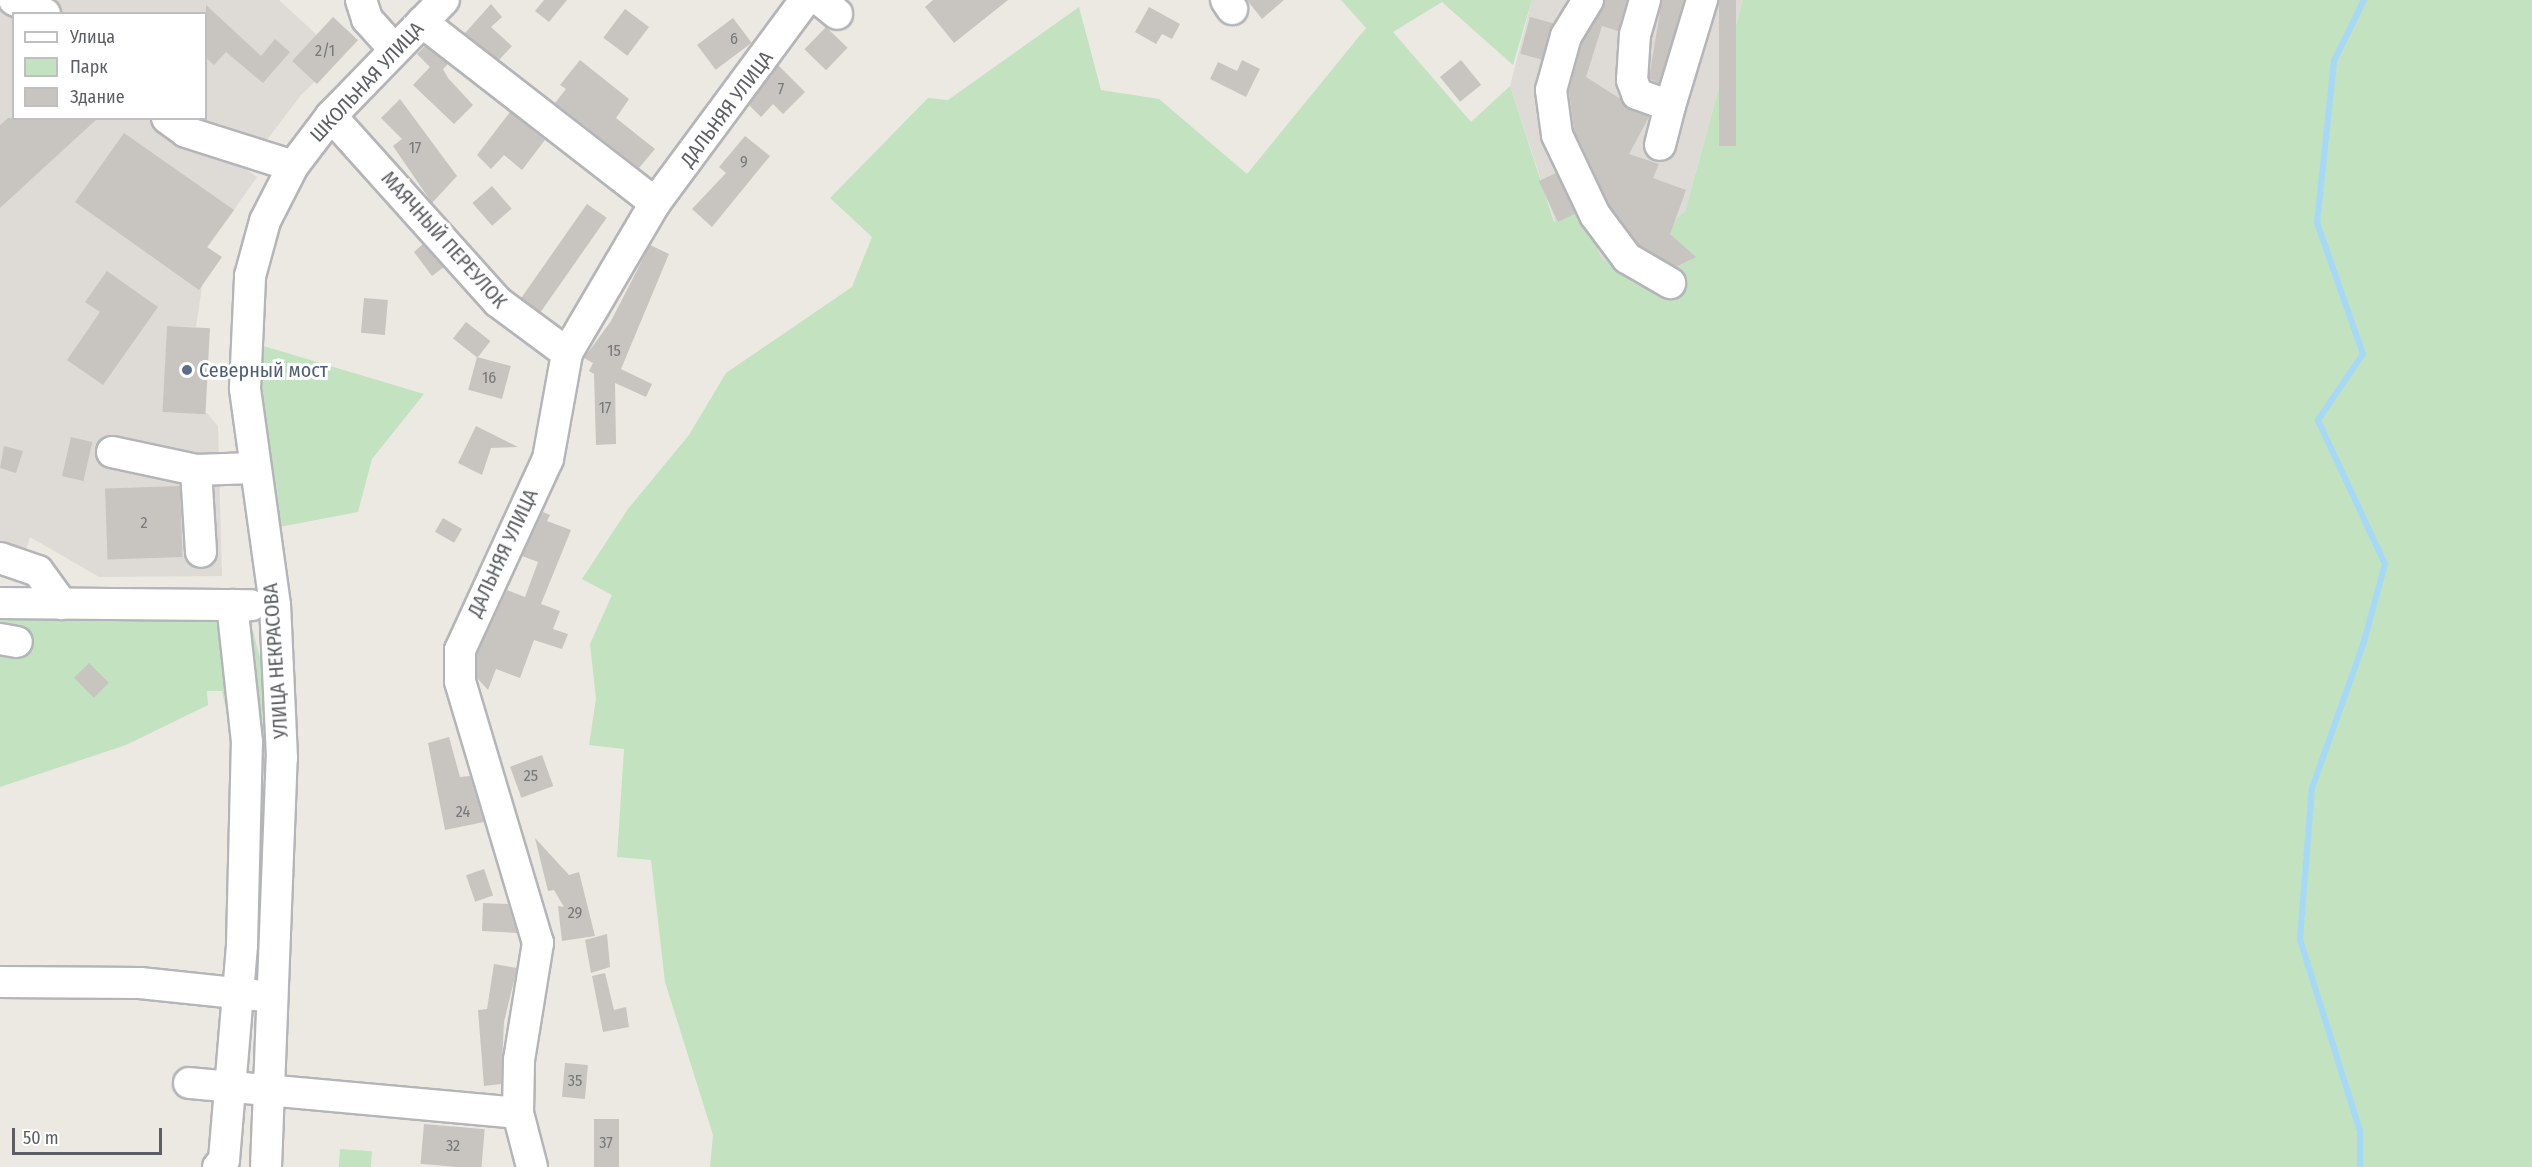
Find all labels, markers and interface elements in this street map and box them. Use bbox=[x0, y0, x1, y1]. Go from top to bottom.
legend bbox=[12, 12, 207, 120]
street label: ШКОЛЬНАЯ УЛИЦА bbox=[305, 17, 429, 147]
text: Улица bbox=[70, 26, 115, 48]
house number: 6 bbox=[730, 29, 738, 49]
house number: 2/1 bbox=[315, 41, 335, 61]
street label: ДАЛЬНЯЯ УЛИЦА bbox=[676, 47, 778, 171]
text: Парк bbox=[70, 56, 108, 78]
house number: 7 bbox=[778, 79, 784, 99]
text: Здание bbox=[70, 86, 125, 108]
house number: 17 bbox=[409, 138, 421, 158]
house number: 9 bbox=[740, 152, 748, 172]
street label: МАЯЧНЫЙ ПЕРЕУЛОК bbox=[376, 167, 512, 313]
house number: 15 bbox=[607, 341, 621, 361]
place label: Северный мост bbox=[199, 358, 328, 382]
marker: Северный мост bbox=[180, 363, 194, 377]
house number: 16 bbox=[482, 368, 496, 388]
house number: 17 bbox=[599, 398, 611, 418]
street label: ДАЛЬНЯЯ УЛИЦА bbox=[463, 485, 543, 621]
house number: 2 bbox=[140, 513, 148, 533]
street label: УЛИЦА НЕКРАСОВА bbox=[259, 582, 293, 740]
house number: 25 bbox=[524, 766, 538, 786]
house number: 24 bbox=[456, 802, 470, 822]
house number: 29 bbox=[568, 903, 582, 923]
house number: 35 bbox=[568, 1071, 582, 1091]
scale bar bbox=[15, 1116, 165, 1154]
text: 50 m bbox=[23, 1127, 59, 1149]
house number: 37 bbox=[599, 1133, 613, 1153]
house number: 32 bbox=[446, 1136, 460, 1156]

